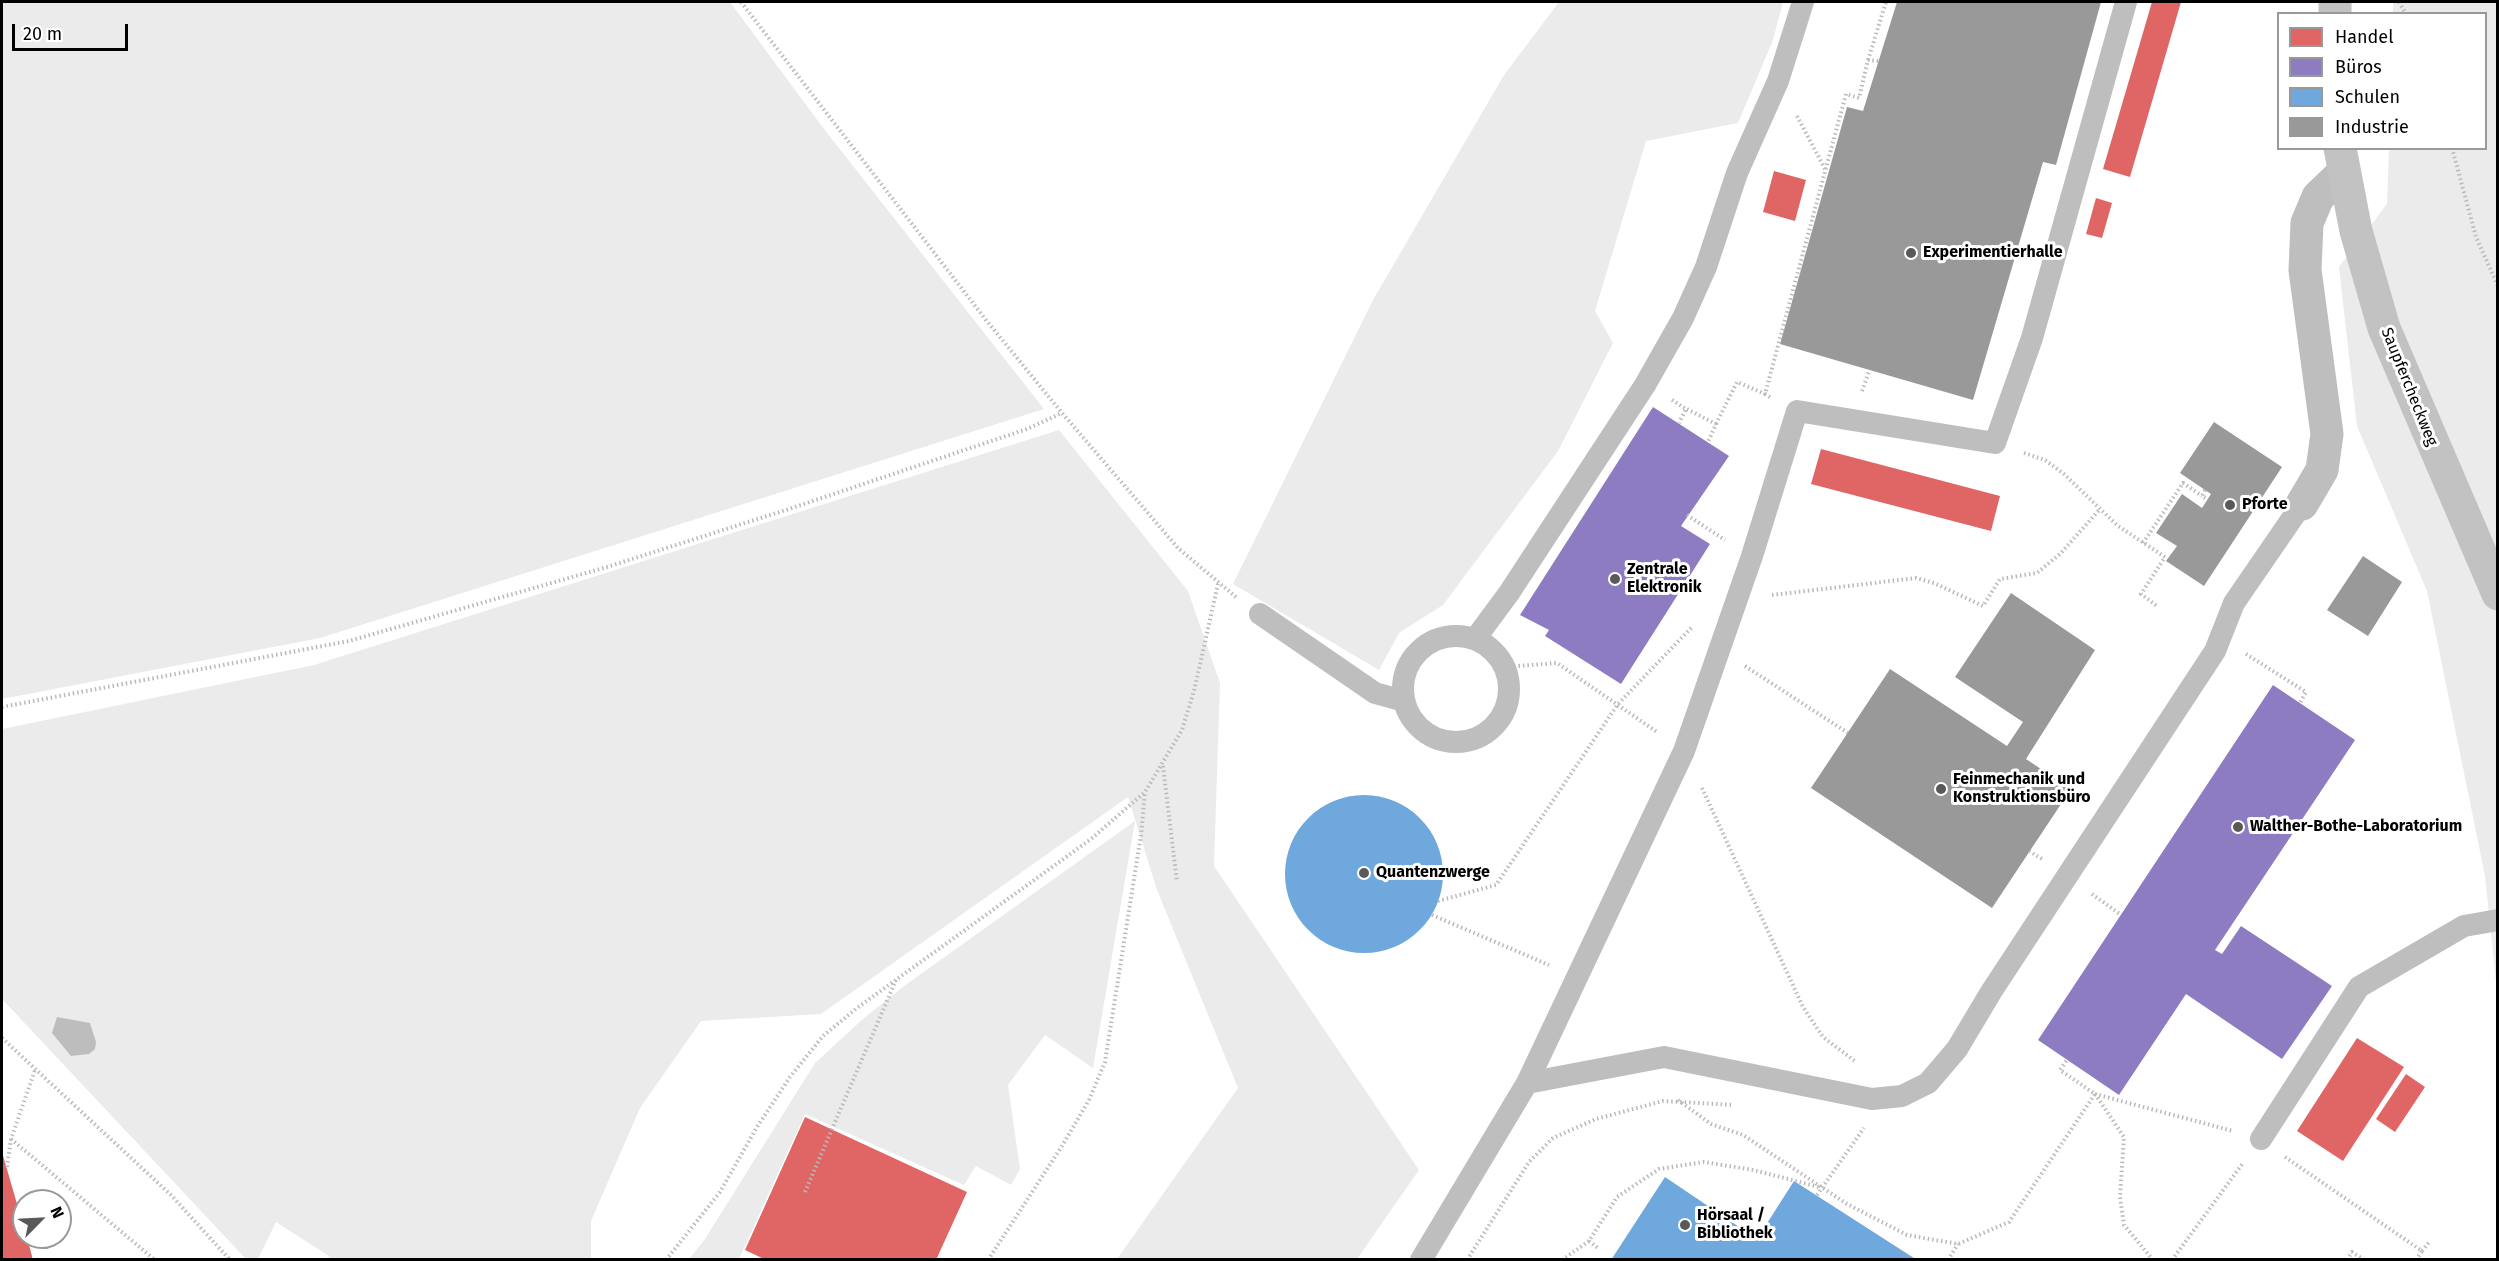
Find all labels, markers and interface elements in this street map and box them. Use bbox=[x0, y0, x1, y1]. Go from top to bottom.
scale bar bbox=[15, 12, 130, 50]
legend bbox=[2277, 12, 2487, 150]
text: 20 m bbox=[23, 23, 62, 45]
text: Handel bbox=[2335, 26, 2393, 48]
text: Büros bbox=[2335, 56, 2382, 78]
text: Schulen bbox=[2335, 86, 2400, 108]
text: Industrie bbox=[2335, 116, 2409, 138]
place label: Experimentierhalle bbox=[1923, 243, 2063, 263]
marker: Experimentierhalle bbox=[1904, 246, 1918, 260]
street label: Saupfercheckweg bbox=[2377, 325, 2441, 449]
place label: Pforte bbox=[2242, 495, 2288, 515]
marker: Pforte bbox=[2223, 498, 2237, 512]
place label: Zentrale Elektronik bbox=[1627, 560, 1702, 598]
marker: Zentrale Elektronik bbox=[1608, 572, 1622, 586]
place label: Feinmechanik und Konstruktionsbüro bbox=[1953, 770, 2091, 808]
marker: Feinmechanik und Konstruktionsbüro bbox=[1934, 782, 1948, 796]
place label: Walther-Bothe-Laboratorium bbox=[2250, 817, 2462, 837]
marker: Walther-Bothe-Laboratorium bbox=[2231, 820, 2245, 834]
place label: Quantenzwerge bbox=[1376, 863, 1490, 883]
marker: Quantenzwerge bbox=[1357, 866, 1371, 880]
north arrow bbox=[12, 1189, 72, 1249]
text: N bbox=[46, 1204, 68, 1221]
place label: Hörsaal / Bibliothek bbox=[1697, 1206, 1773, 1244]
marker: Hörsaal / Bibliothek bbox=[1678, 1218, 1692, 1232]

